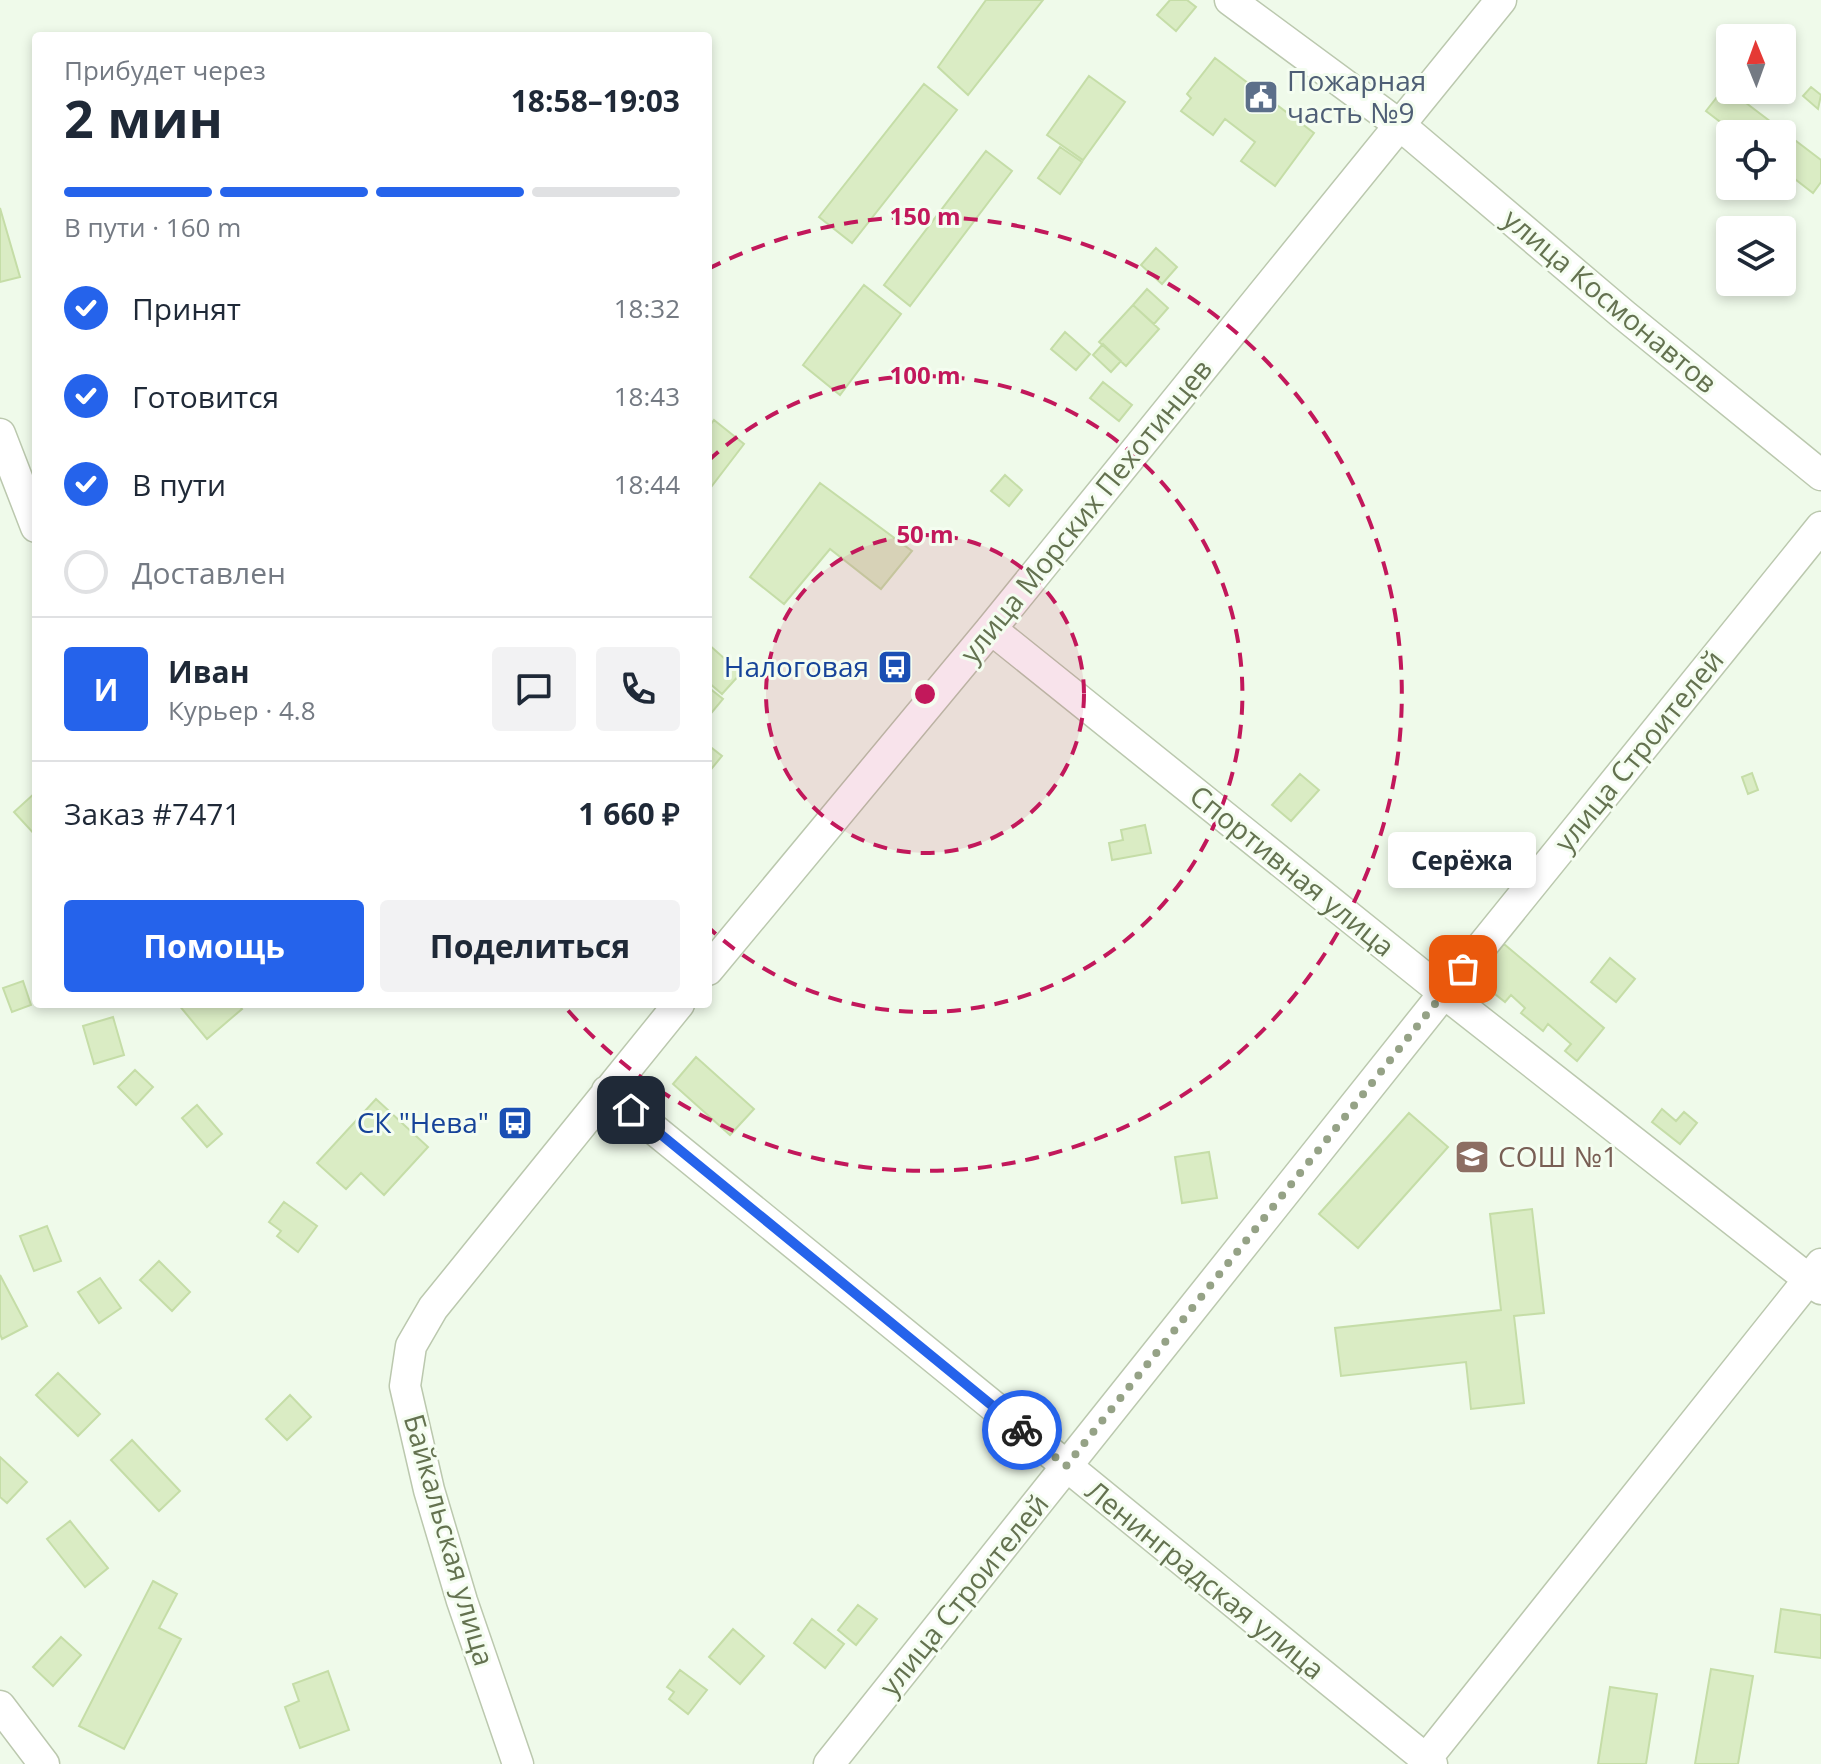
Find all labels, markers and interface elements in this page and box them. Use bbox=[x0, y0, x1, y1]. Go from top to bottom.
north arrow bbox=[1716, 24, 1796, 104]
map controls bbox=[1716, 24, 1796, 296]
text: Прибудет через bbox=[64, 52, 266, 88]
place label: Пожарная часть №9 bbox=[1287, 61, 1426, 131]
public building icon: Пожарная часть №9 bbox=[1242, 78, 1280, 116]
text: 18:58–19:03 bbox=[511, 80, 680, 121]
text: 2 мин bbox=[64, 82, 223, 153]
button: locate bbox=[1716, 120, 1796, 200]
text: 150 m bbox=[890, 199, 960, 232]
street label: улица Космонавтов bbox=[1496, 199, 1726, 401]
text: В пути · 160 m bbox=[64, 209, 241, 245]
button: layers bbox=[1716, 216, 1796, 296]
icon: check bbox=[64, 286, 108, 330]
text: Принят bbox=[132, 288, 241, 329]
text: 18:32 bbox=[614, 290, 680, 326]
street label: улица Морских Пехотинцев bbox=[951, 351, 1220, 670]
text: 100 m bbox=[890, 358, 960, 391]
icon: check bbox=[64, 374, 108, 418]
text: Готовится bbox=[132, 376, 279, 417]
text: 18:43 bbox=[614, 378, 680, 414]
icon: check bbox=[64, 462, 108, 506]
text: В пути bbox=[132, 464, 226, 505]
text: 18:44 bbox=[614, 466, 680, 502]
text: 50 m bbox=[896, 517, 954, 550]
text: Доставлен bbox=[132, 552, 286, 593]
street label: улица Строителей bbox=[1545, 642, 1731, 859]
button: chat bbox=[492, 647, 576, 731]
button: phone bbox=[596, 647, 680, 731]
place label: Налоговая bbox=[724, 647, 869, 685]
bus stop icon: Налоговая bbox=[876, 648, 914, 686]
text: Иван bbox=[168, 651, 250, 692]
text: И bbox=[94, 669, 118, 710]
centre of rings bbox=[911, 680, 939, 708]
text: Курьер · 4.8 bbox=[168, 692, 316, 728]
street label: Спортивная улица bbox=[1182, 776, 1403, 965]
text: Заказ #7471 bbox=[64, 793, 241, 834]
text: 1 660 ₽ bbox=[578, 793, 680, 834]
callout: Серёжа bbox=[1389, 833, 1537, 889]
text: Серёжа bbox=[1411, 842, 1513, 878]
button: Помощь bbox=[64, 900, 364, 992]
button: Поделиться bbox=[380, 900, 680, 992]
pin bbox=[1429, 935, 1497, 1003]
icon: bag bbox=[1441, 947, 1485, 991]
pin bbox=[597, 1076, 665, 1144]
icon: home bbox=[609, 1088, 653, 1132]
place label: СК "Нева" bbox=[357, 1103, 489, 1141]
bus stop icon: СК "Нева" bbox=[496, 1104, 534, 1142]
place label: СОШ №1 bbox=[1498, 1137, 1618, 1175]
school or university icon: СОШ №1 bbox=[1453, 1138, 1491, 1176]
courier bbox=[982, 1390, 1062, 1470]
icon: bike bbox=[1000, 1408, 1044, 1452]
street label: Байкальская улица bbox=[396, 1409, 504, 1670]
street label: Ленинградская улица bbox=[1078, 1471, 1333, 1687]
street label: улица Строителей bbox=[870, 1486, 1056, 1703]

